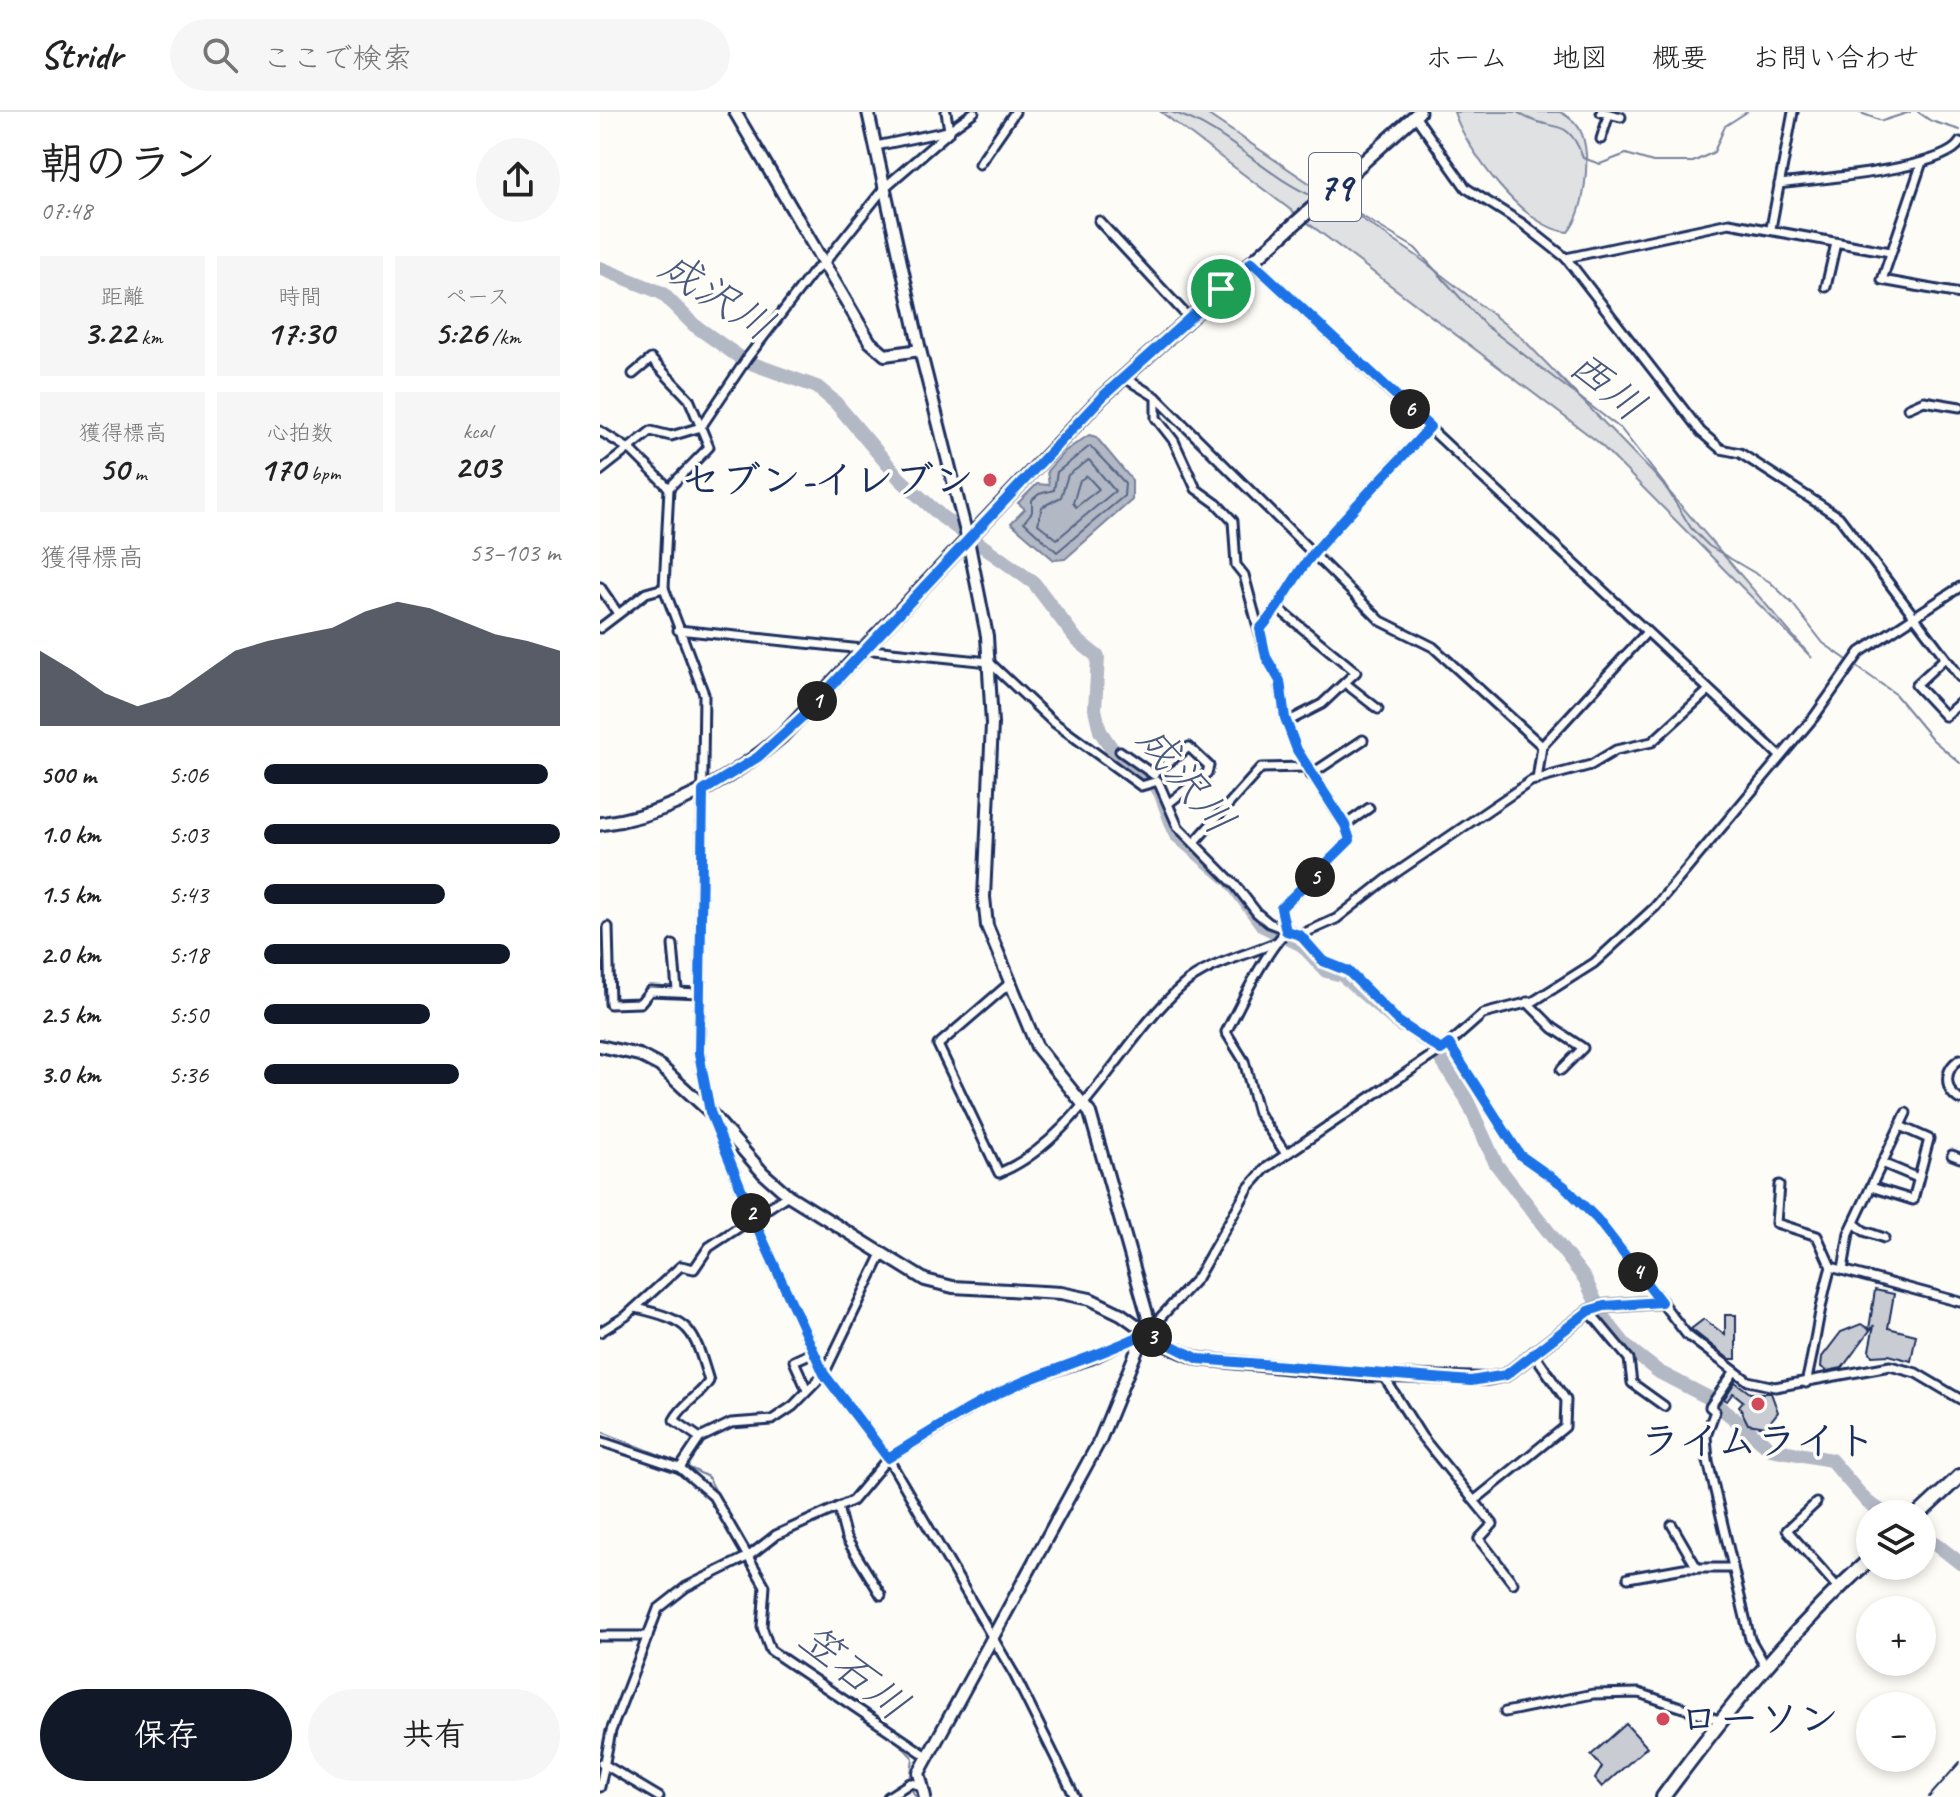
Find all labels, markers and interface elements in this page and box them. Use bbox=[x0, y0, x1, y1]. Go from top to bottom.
search box bbox=[170, 19, 730, 91]
text: Stridr bbox=[40, 32, 122, 79]
icon: search bbox=[198, 33, 242, 77]
text: ここで検索 bbox=[262, 39, 412, 77]
text: ホーム bbox=[1425, 40, 1508, 75]
text: 地図 bbox=[1552, 40, 1608, 75]
text: 概要 bbox=[1652, 40, 1708, 75]
text: お問い合わせ bbox=[1752, 40, 1920, 75]
text: 朝のラン bbox=[40, 136, 216, 191]
button: share bbox=[476, 138, 560, 222]
road number: 79 bbox=[1309, 153, 1361, 221]
text: 07:48 bbox=[40, 194, 92, 227]
water label: 成沢川 bbox=[650, 239, 784, 353]
pin bbox=[1187, 255, 1255, 323]
icon: arrive bbox=[1199, 267, 1243, 311]
text: 距離 bbox=[101, 283, 145, 311]
text: 時間 bbox=[278, 283, 322, 311]
text: ペース bbox=[445, 283, 510, 311]
text: 3.22 bbox=[83, 311, 136, 354]
text: 17:30 bbox=[266, 311, 334, 354]
text: 5:26 bbox=[434, 311, 487, 354]
text: km bbox=[136, 323, 162, 351]
text: /km bbox=[487, 323, 521, 351]
water label: 西川 bbox=[1558, 339, 1656, 433]
pin: 6 bbox=[1390, 389, 1430, 429]
text: 6 bbox=[1405, 395, 1415, 423]
text: kcal bbox=[463, 417, 492, 445]
text: 獲得標高 bbox=[79, 419, 167, 447]
text: 心拍数 bbox=[267, 419, 333, 447]
text: 203 bbox=[454, 445, 500, 488]
text: 50 bbox=[99, 447, 129, 490]
text: 170 bbox=[259, 447, 305, 490]
place label: セブン-イレブン bbox=[681, 455, 974, 505]
text: m bbox=[129, 459, 147, 487]
text: bpm bbox=[305, 459, 341, 487]
marker: セブン-イレブン bbox=[981, 471, 999, 489]
text: 53–103 m bbox=[469, 536, 560, 569]
text: 獲得標高 bbox=[40, 541, 144, 574]
pin: 1 bbox=[797, 681, 837, 721]
text: 1 bbox=[812, 687, 822, 715]
water label: 成沢川 bbox=[1126, 714, 1246, 846]
text: 500 m bbox=[40, 758, 96, 791]
text: 5:06 bbox=[168, 758, 208, 791]
text: 1.0 km bbox=[40, 818, 100, 851]
text: 5:03 bbox=[168, 818, 208, 851]
pin: 5 bbox=[1295, 857, 1335, 897]
text: 5 bbox=[1310, 863, 1320, 891]
text: 1.5 km bbox=[40, 878, 100, 911]
text: 5:43 bbox=[168, 878, 208, 911]
text: 2.0 km bbox=[40, 938, 100, 971]
text: 5:18 bbox=[168, 938, 208, 971]
text: 2.5 km bbox=[40, 998, 100, 1031]
text: 5:50 bbox=[168, 998, 208, 1031]
text: 3.0 km bbox=[40, 1058, 100, 1091]
text: 5:36 bbox=[168, 1058, 208, 1091]
pin: 2 bbox=[731, 1193, 771, 1233]
text: 2 bbox=[746, 1199, 756, 1227]
pin: 4 bbox=[1618, 1252, 1658, 1292]
text: 4 bbox=[1633, 1258, 1643, 1286]
pin: 3 bbox=[1132, 1317, 1172, 1357]
text: 3 bbox=[1147, 1323, 1157, 1351]
marker: ライムライト bbox=[1749, 1395, 1767, 1413]
place label: ライムライト bbox=[1640, 1416, 1876, 1466]
map controls bbox=[1856, 1500, 1936, 1772]
button: layers bbox=[1856, 1500, 1936, 1580]
button: + bbox=[1856, 1596, 1936, 1676]
water label: 笠石川 bbox=[788, 1612, 920, 1732]
button: 保存 bbox=[40, 1689, 292, 1781]
button: 共有 bbox=[308, 1689, 560, 1781]
button: − bbox=[1856, 1692, 1936, 1772]
place label: ローソン bbox=[1679, 1694, 1839, 1744]
marker: ローソン bbox=[1654, 1710, 1672, 1728]

